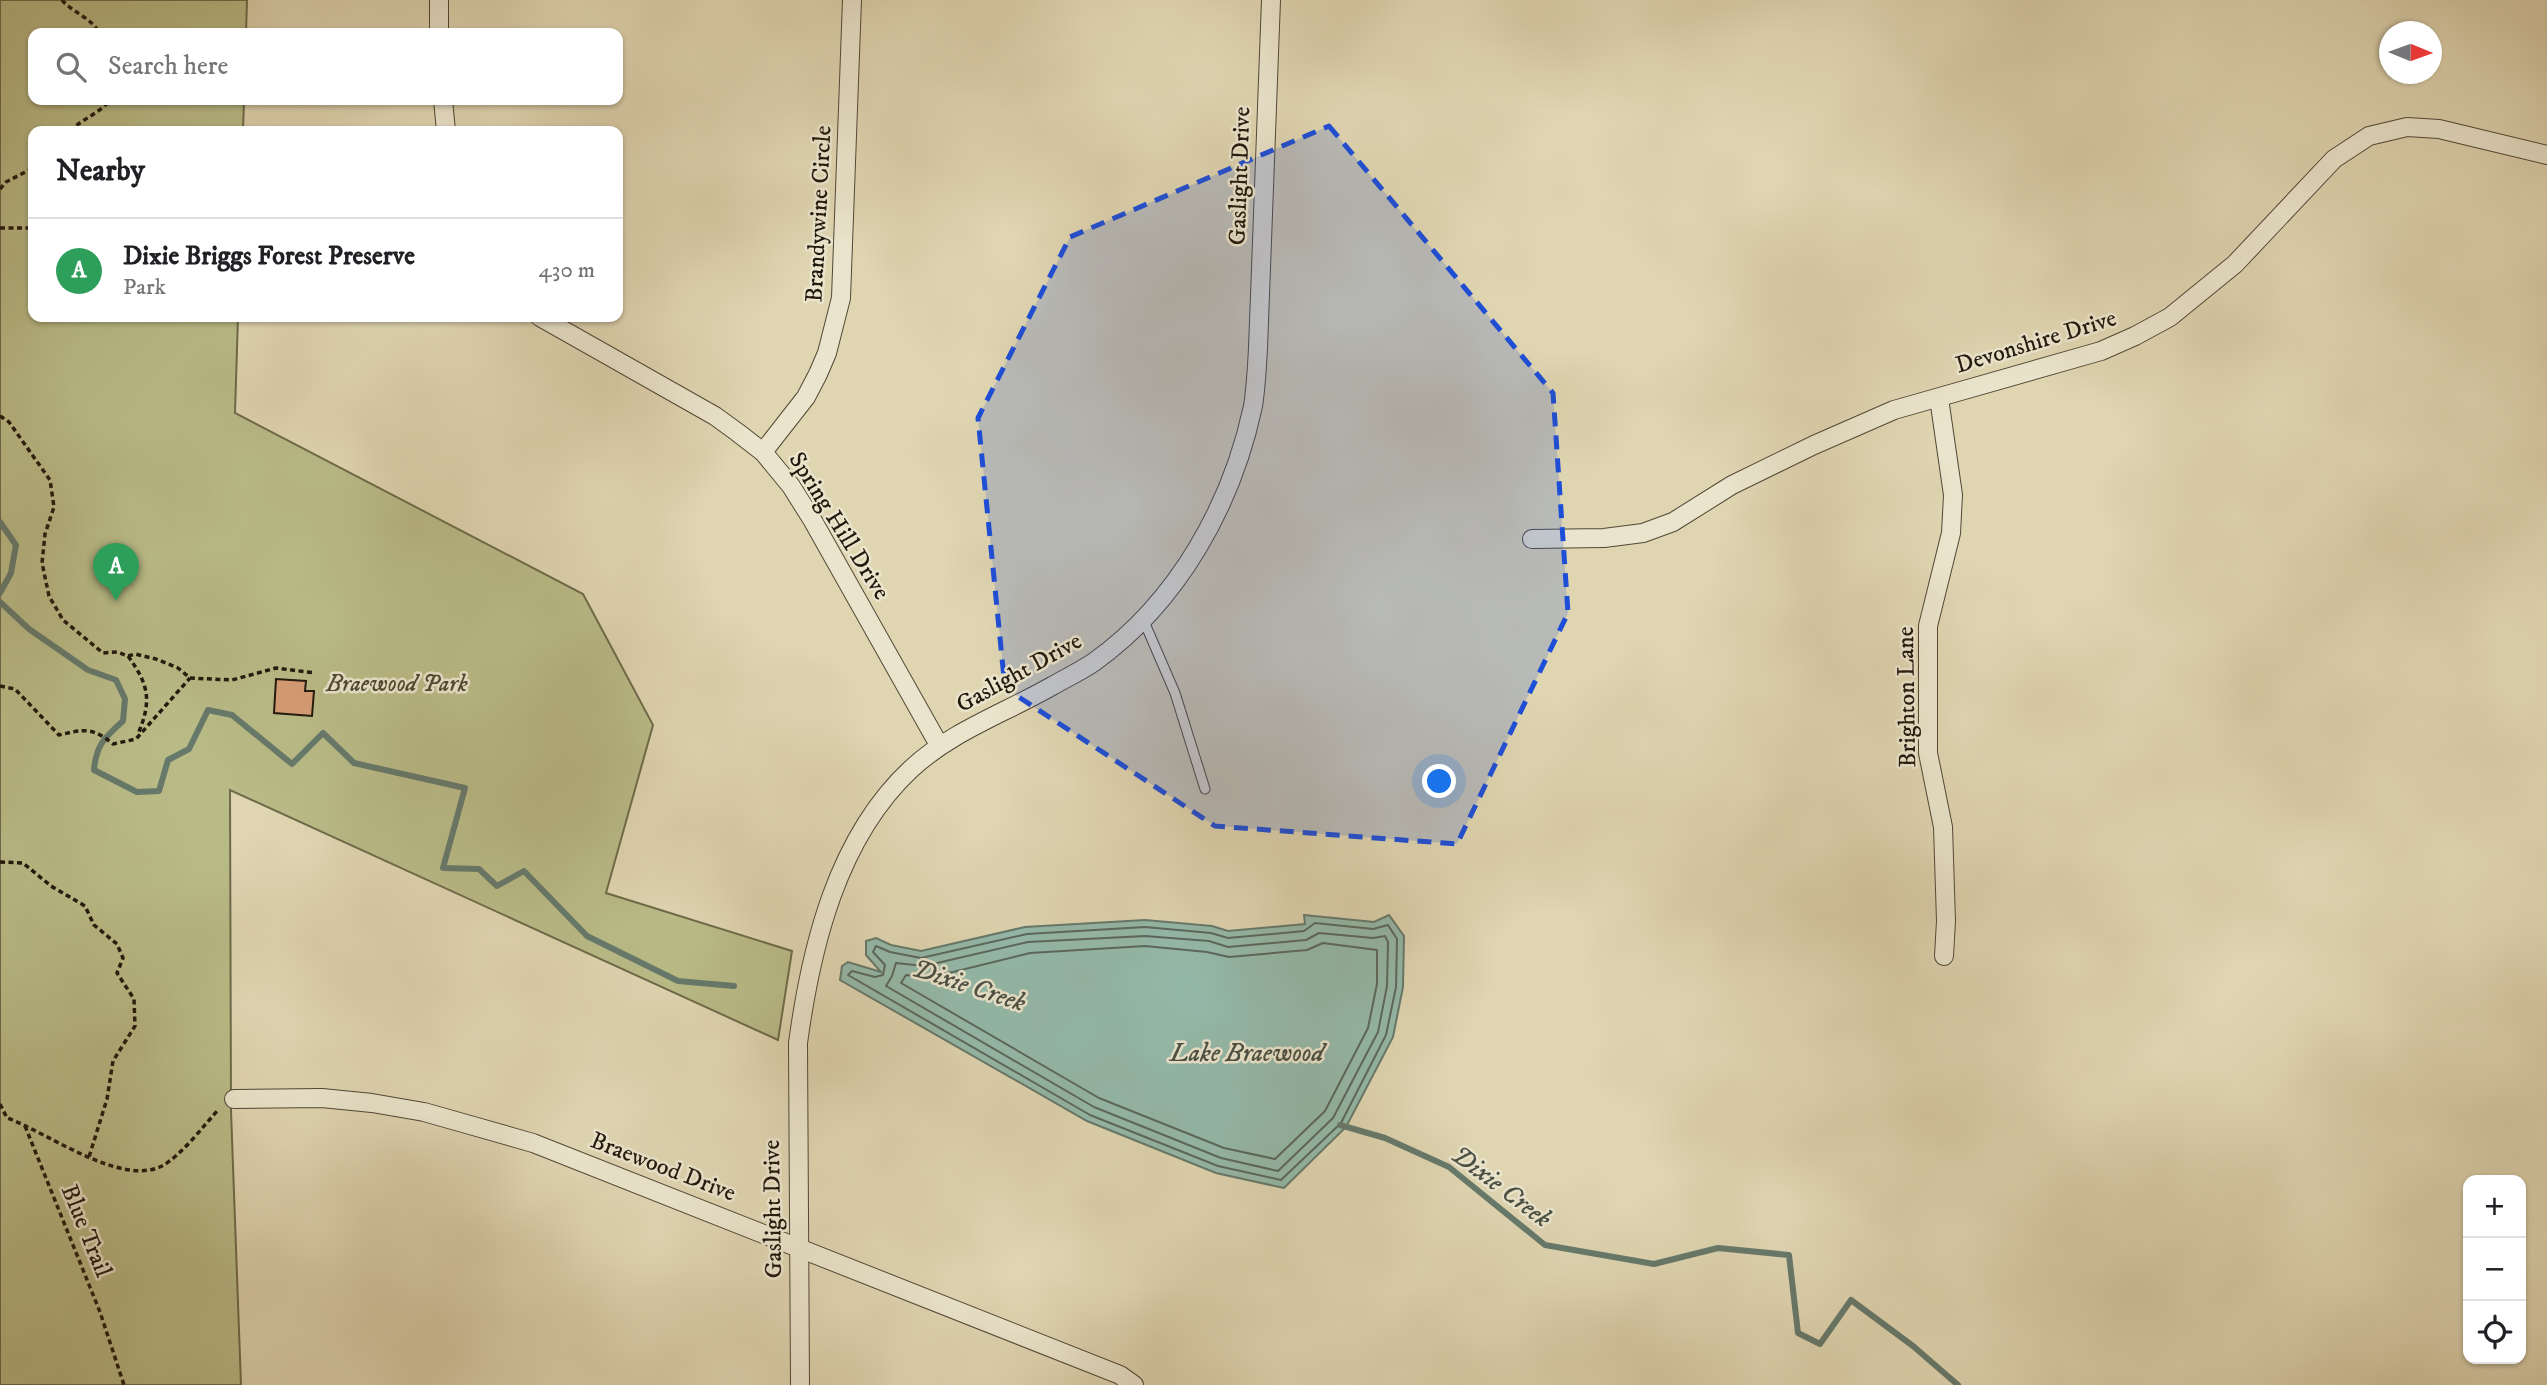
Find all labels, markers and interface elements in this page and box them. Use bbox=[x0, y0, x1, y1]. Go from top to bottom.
north arrow bbox=[2379, 21, 2442, 84]
search box bbox=[28, 28, 623, 105]
icon: search bbox=[52, 48, 90, 86]
text: Search here bbox=[108, 50, 228, 83]
street label: Gaslight Drive bbox=[1223, 106, 1257, 246]
street label: Brandywine Circle bbox=[799, 125, 839, 303]
text: Nearby bbox=[56, 153, 145, 190]
text: Dixie Briggs Forest Preserve bbox=[123, 240, 415, 273]
text: A bbox=[72, 256, 86, 285]
text: 430 m bbox=[539, 256, 595, 285]
text: Park bbox=[123, 273, 166, 302]
street label: Devonshire Drive bbox=[1952, 303, 2120, 381]
street label: Spring Hill Drive bbox=[782, 447, 896, 605]
pin: A bbox=[93, 543, 139, 601]
street label: Gaslight Drive bbox=[951, 626, 1087, 720]
street label: Brighton Lane bbox=[1891, 626, 1923, 768]
park label: Braewood Park bbox=[325, 669, 468, 699]
your location bbox=[1422, 764, 1456, 798]
water label: Dixie Creek bbox=[908, 952, 1030, 1020]
water label: Lake Braewood bbox=[1168, 1037, 1328, 1070]
street label: Braewood Drive bbox=[586, 1126, 740, 1209]
street label: Gaslight Drive bbox=[757, 1139, 789, 1279]
water label: Dixie Creek bbox=[1444, 1139, 1558, 1236]
map controls bbox=[2463, 1175, 2526, 1364]
button: + bbox=[2463, 1175, 2526, 1238]
street label: Blue Trail bbox=[54, 1180, 118, 1282]
button: − bbox=[2463, 1238, 2526, 1301]
button: locate bbox=[2463, 1301, 2526, 1364]

